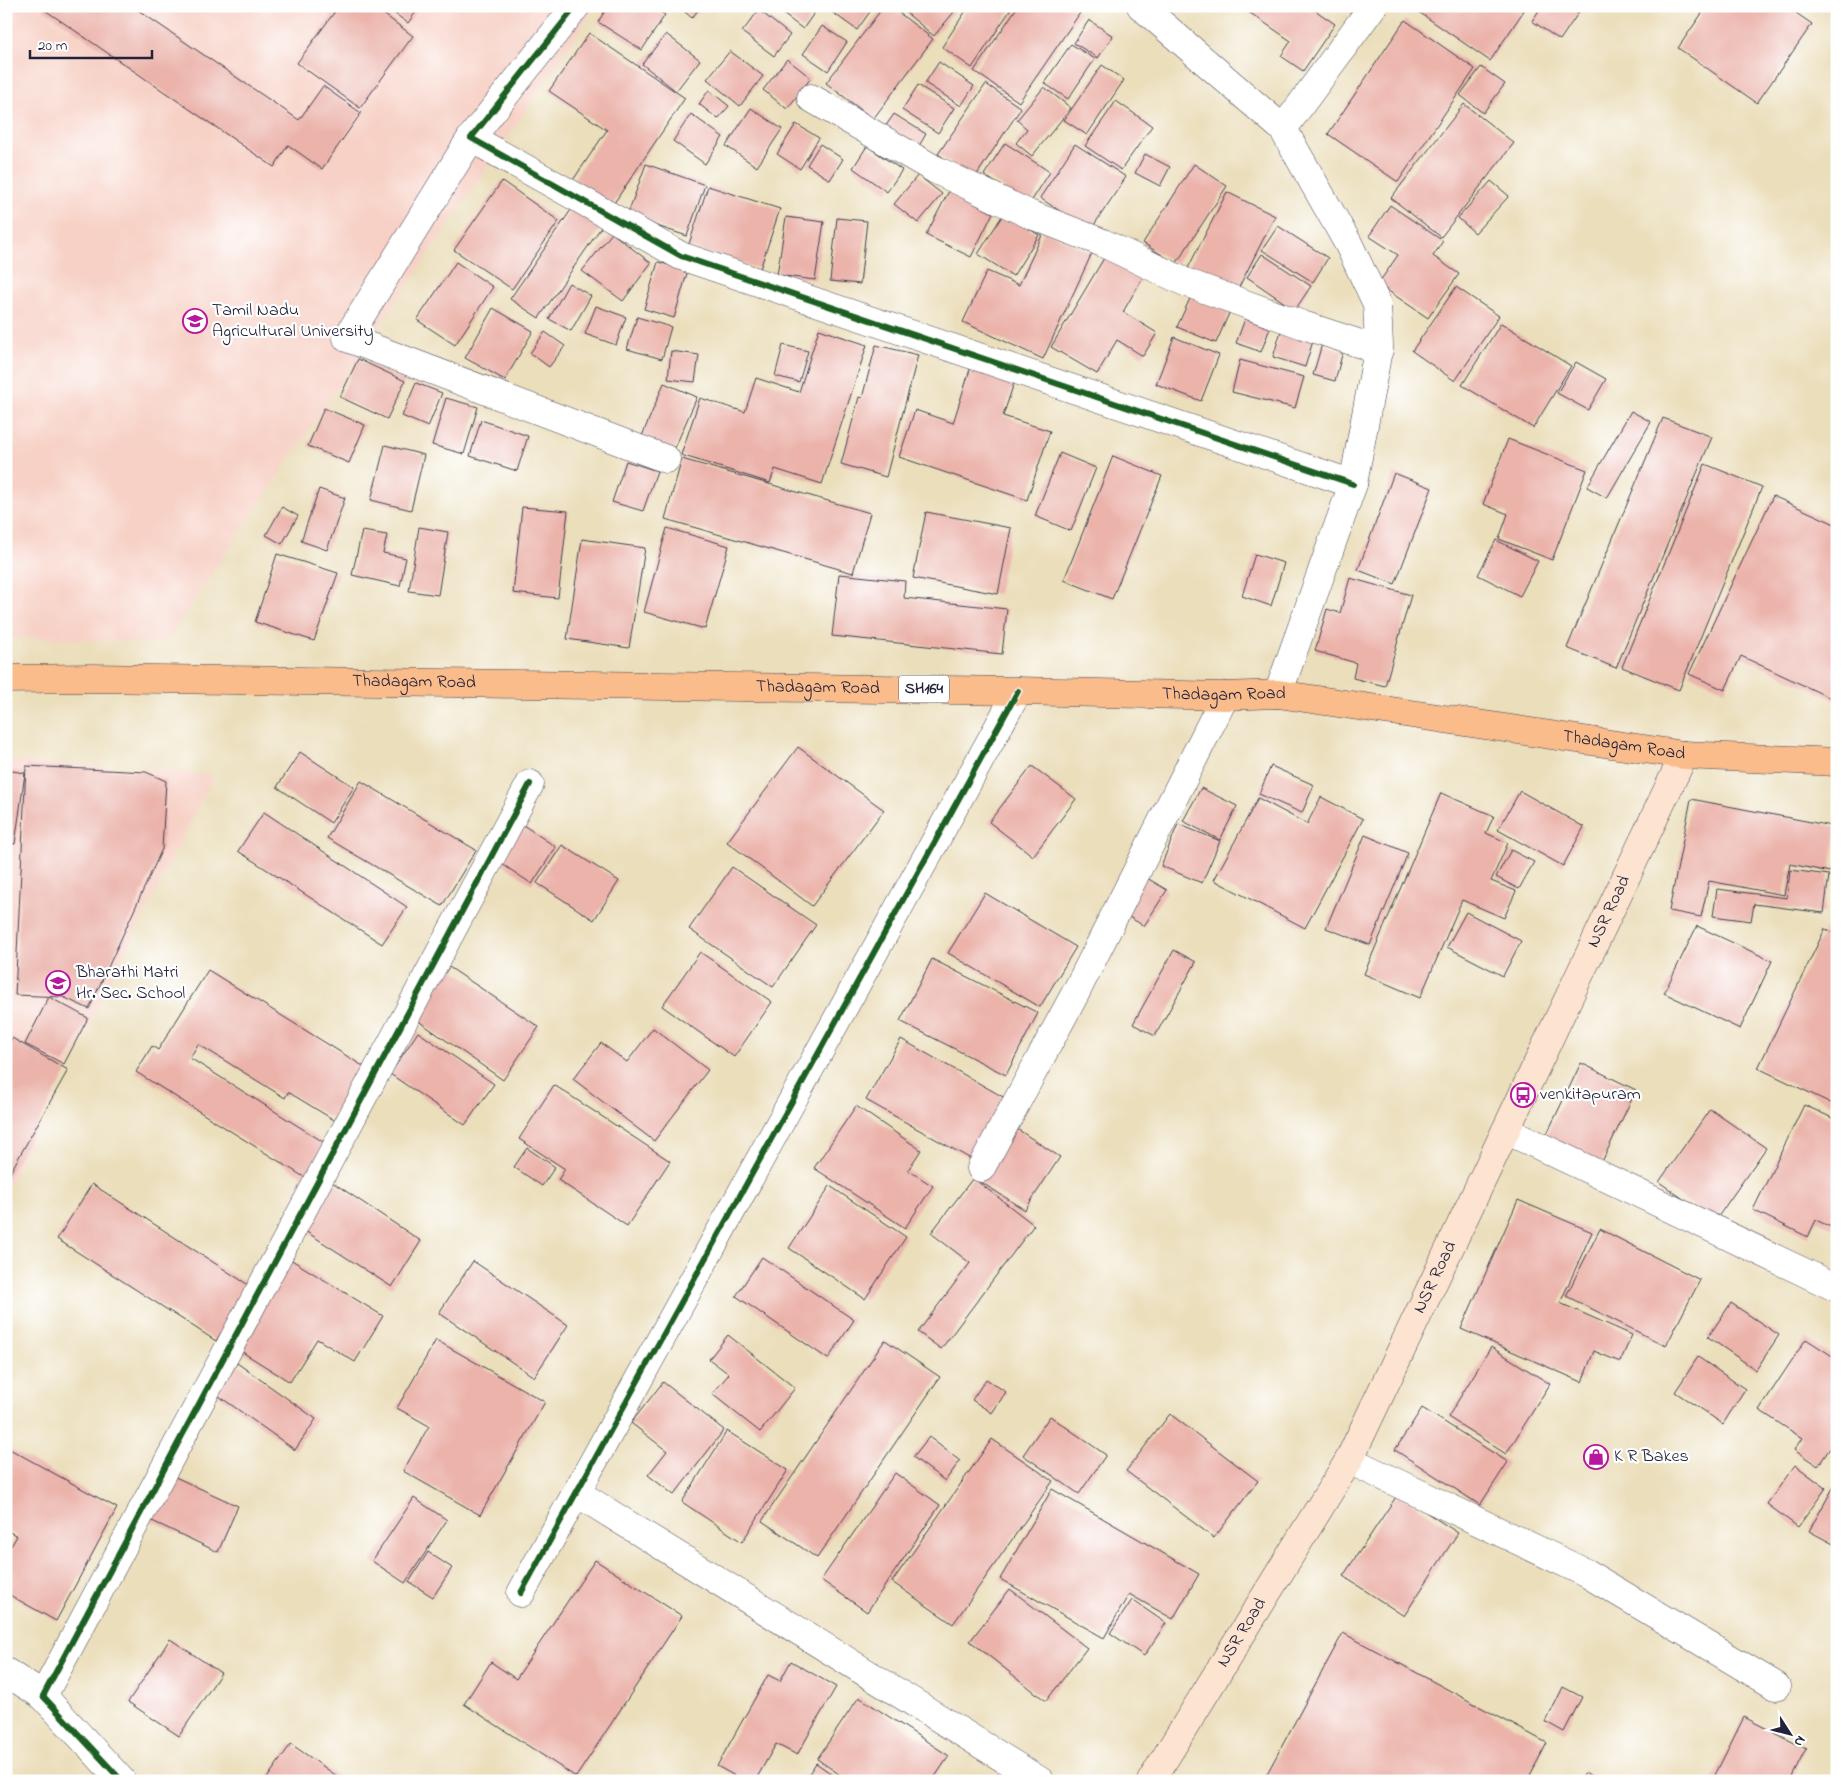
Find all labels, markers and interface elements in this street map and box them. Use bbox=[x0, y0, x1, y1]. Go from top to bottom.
scale bar bbox=[30, 28, 152, 60]
text: 20 m bbox=[38, 35, 68, 57]
place label: Tamil Nadu Agricultural University bbox=[212, 298, 373, 346]
school or university icon: Tamil Nadu Agricultural University bbox=[182, 308, 208, 334]
street label: Thadagam Road bbox=[352, 669, 476, 696]
street label: Thadagam Road bbox=[756, 674, 880, 702]
road number: SH164 bbox=[899, 676, 949, 702]
street label: Thadagam Road bbox=[1162, 681, 1288, 710]
street label: Thadagam Road bbox=[1561, 724, 1687, 768]
street label: NSR Road bbox=[1581, 871, 1638, 952]
place label: Bharathi Matri Hr. Sec. School bbox=[75, 960, 185, 1007]
school or university icon: Bharathi Matri Hr. Sec. School bbox=[45, 970, 71, 996]
bus stop icon: venkitapuram bbox=[1510, 1082, 1536, 1108]
place label: venkitapuram bbox=[1540, 1082, 1641, 1108]
street label: NSR Road bbox=[1407, 1237, 1464, 1318]
shop icon: K R Bakes bbox=[1583, 1444, 1609, 1470]
place label: K R Bakes bbox=[1614, 1444, 1689, 1470]
street label: NSR Road bbox=[1211, 1593, 1274, 1673]
north arrow bbox=[1766, 1710, 1816, 1760]
text: N bbox=[1788, 1731, 1811, 1751]

